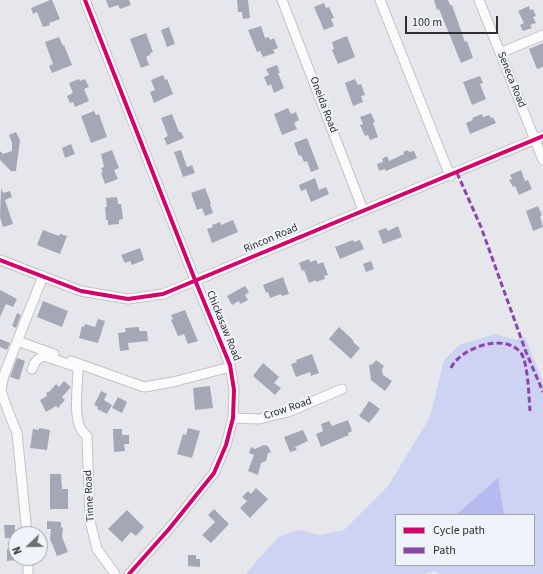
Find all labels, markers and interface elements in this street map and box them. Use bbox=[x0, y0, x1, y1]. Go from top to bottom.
scale bar bbox=[407, 8, 500, 34]
text: 100 m bbox=[412, 14, 442, 31]
street label: Seneca Road bbox=[494, 50, 528, 110]
street label: Oneida Road bbox=[306, 75, 340, 135]
street label: Rincon Road bbox=[242, 222, 300, 256]
street label: Chickasaw Road bbox=[203, 289, 243, 363]
street label: Crow Road bbox=[262, 395, 314, 423]
street label: Tinne Road bbox=[82, 470, 98, 522]
legend bbox=[395, 514, 535, 566]
text: Cycle path bbox=[433, 522, 485, 539]
north arrow bbox=[8, 526, 48, 566]
text: Path bbox=[433, 542, 456, 559]
text: N bbox=[9, 544, 26, 557]

